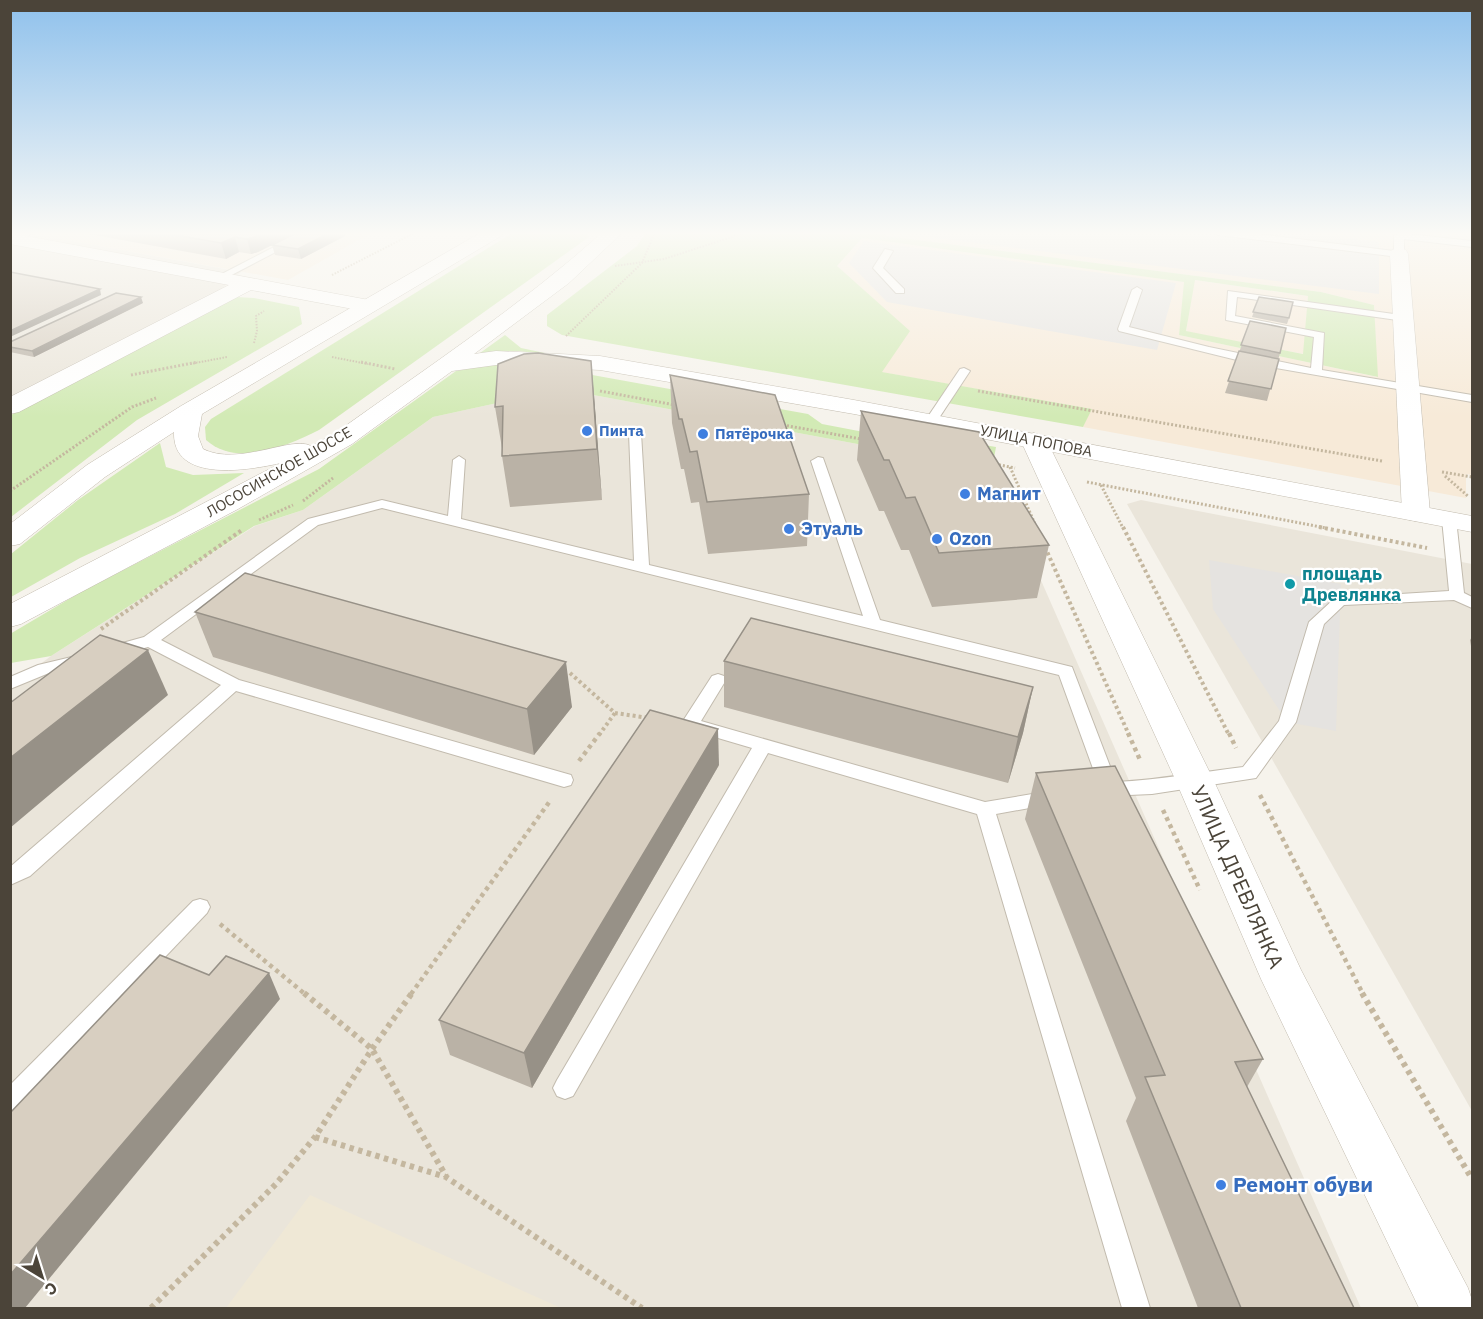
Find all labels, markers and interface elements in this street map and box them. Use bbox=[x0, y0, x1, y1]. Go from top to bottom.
street label: УЛИЦА ПОПОВА bbox=[978, 420, 1094, 461]
place label: Пинта bbox=[599, 421, 644, 440]
street label: ЛОСОСИНСКОЕ ШОССЕ bbox=[203, 422, 355, 521]
marker: Пинта bbox=[580, 424, 594, 438]
place label: Пятёрочка bbox=[715, 424, 794, 443]
marker: Пятёрочка bbox=[696, 427, 710, 441]
place label: Магнит bbox=[977, 482, 1041, 505]
marker: Магнит bbox=[958, 487, 972, 501]
place label: Этуаль bbox=[801, 517, 863, 540]
marker: Этуаль bbox=[782, 522, 796, 536]
place label: Ozon bbox=[949, 527, 992, 550]
marker: Ozon bbox=[930, 532, 944, 546]
place label: площадь Древлянка bbox=[1302, 562, 1401, 606]
marker: площадь Древлянка bbox=[1283, 577, 1297, 591]
street label: УЛИЦА ДРЕВЛЯНКА bbox=[1185, 780, 1291, 973]
place label: Ремонт обуви bbox=[1233, 1170, 1373, 1198]
marker: Ремонт обуви bbox=[1214, 1178, 1228, 1192]
north arrow bbox=[12, 1247, 72, 1307]
text: С bbox=[41, 1278, 61, 1300]

